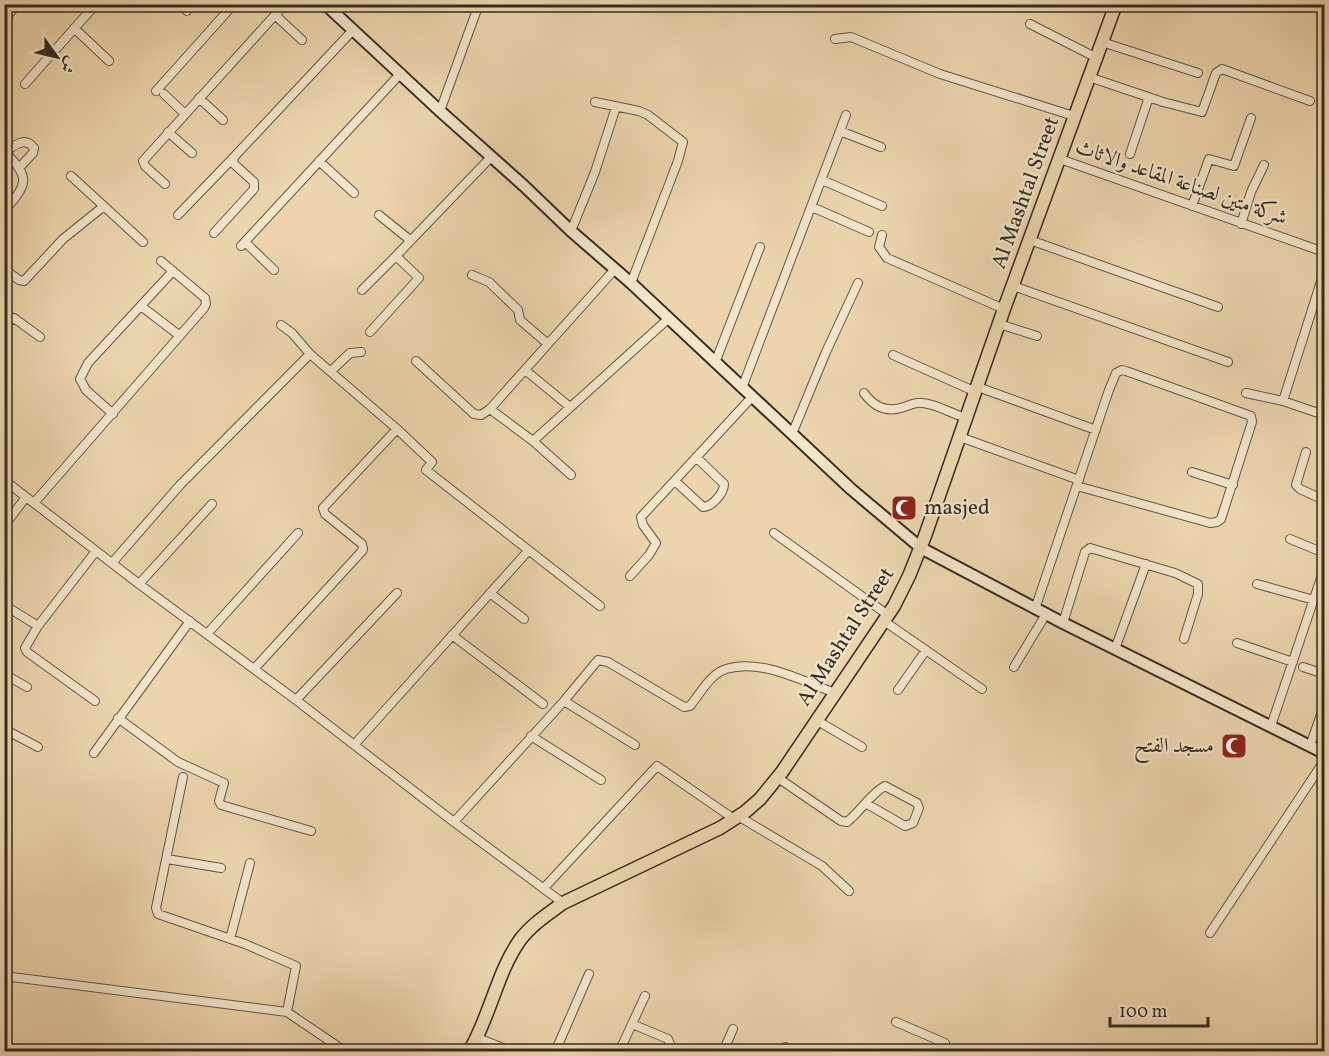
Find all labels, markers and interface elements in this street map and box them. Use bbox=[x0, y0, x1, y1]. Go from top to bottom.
north arrow bbox=[27, 27, 87, 87]
text: ش bbox=[54, 52, 81, 77]
street label: Al Mashtal Street bbox=[985, 113, 1067, 273]
street label: شركة متين لصناعة المقاعد والاثاث bbox=[1071, 133, 1291, 233]
mosque icon: masjed bbox=[889, 493, 919, 523]
place label: masjed bbox=[924, 494, 990, 523]
street label: Al Mashtal Street bbox=[790, 562, 902, 712]
mosque icon: مسجد الفتح bbox=[1219, 731, 1249, 761]
place label: مسجد الفتح bbox=[1134, 732, 1214, 764]
scale bar bbox=[1110, 990, 1208, 1028]
text: 100 m bbox=[1119, 1000, 1168, 1025]

